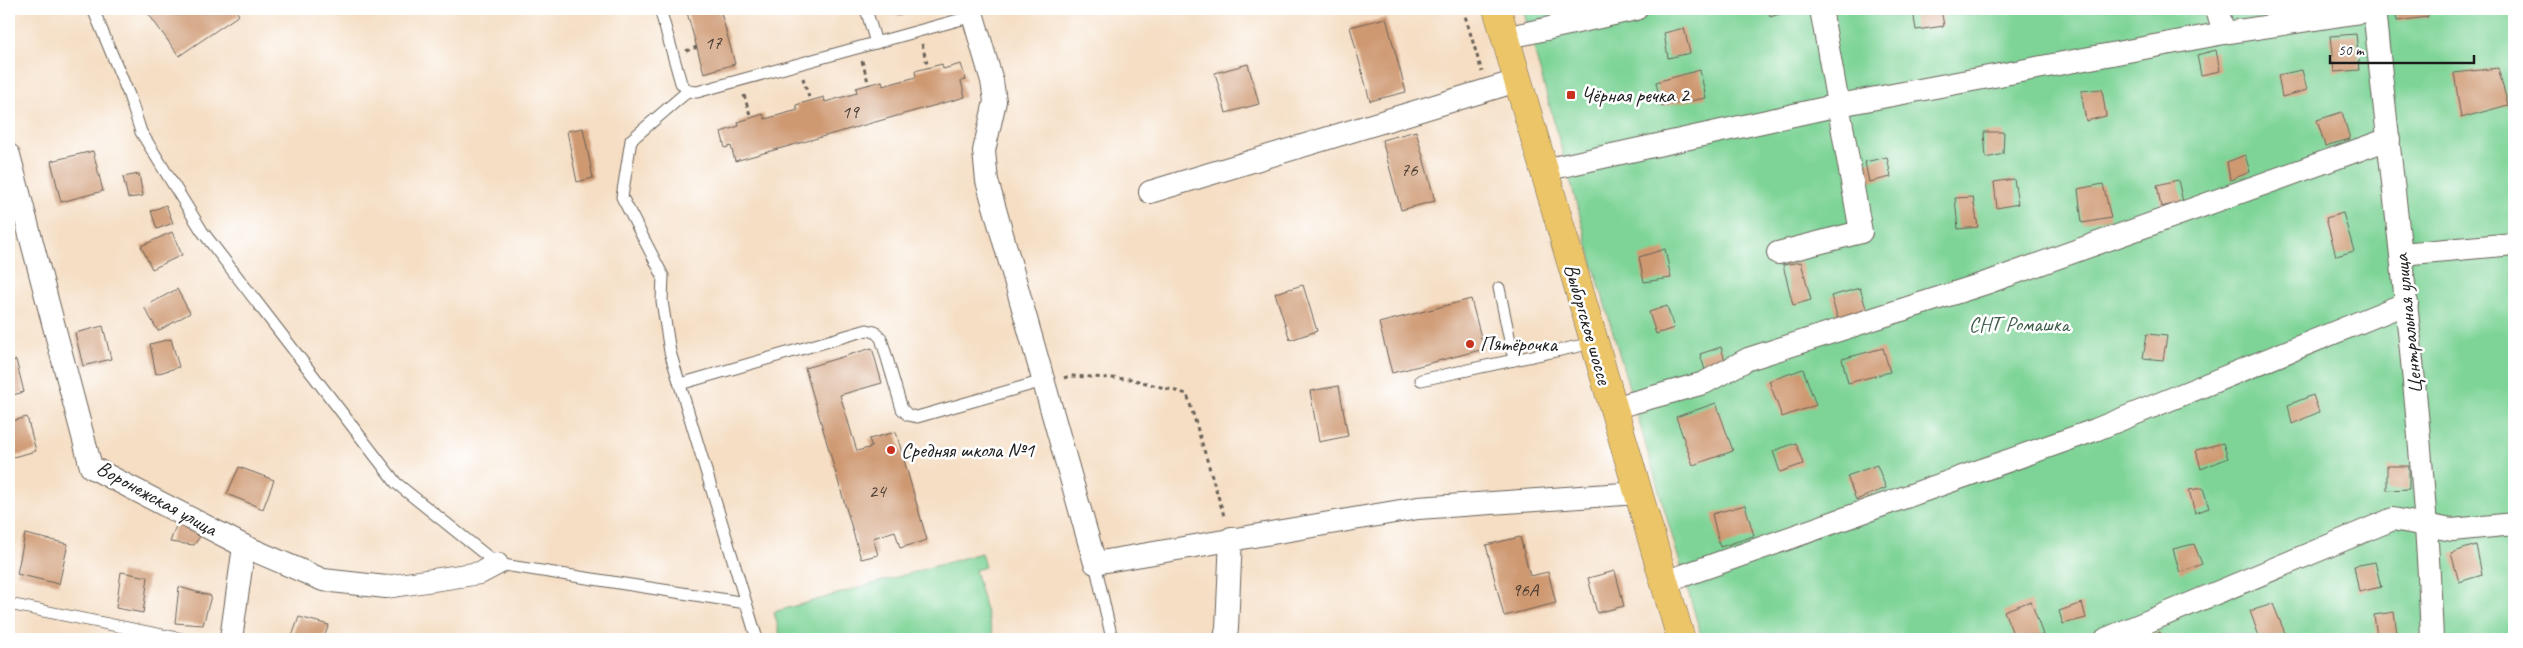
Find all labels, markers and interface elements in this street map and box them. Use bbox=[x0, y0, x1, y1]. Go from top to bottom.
house number: 17 bbox=[704, 31, 723, 55]
scale bar bbox=[2330, 32, 2474, 64]
text: 50 m bbox=[2338, 41, 2365, 60]
place label: Чёрная речка 2 bbox=[1581, 82, 1691, 108]
marker: Чёрная речка 2 bbox=[1565, 89, 1577, 101]
house number: 19 bbox=[841, 100, 860, 124]
house number: 76 bbox=[1400, 158, 1419, 182]
street label: Центральная улица bbox=[2388, 251, 2428, 395]
street label: Выборгское шоссе bbox=[1558, 261, 1618, 388]
park label: СНТ Ромашка bbox=[1969, 311, 2072, 337]
place label: Пятёрочка bbox=[1480, 331, 1559, 357]
marker: Пятёрочка bbox=[1464, 338, 1476, 350]
place label: Средняя школа №1 bbox=[901, 437, 1036, 463]
marker: Средняя школа №1 bbox=[885, 444, 897, 456]
street label: Воронежская улица bbox=[92, 454, 223, 542]
house number: 24 bbox=[868, 479, 888, 503]
house number: 96А bbox=[1512, 578, 1540, 602]

